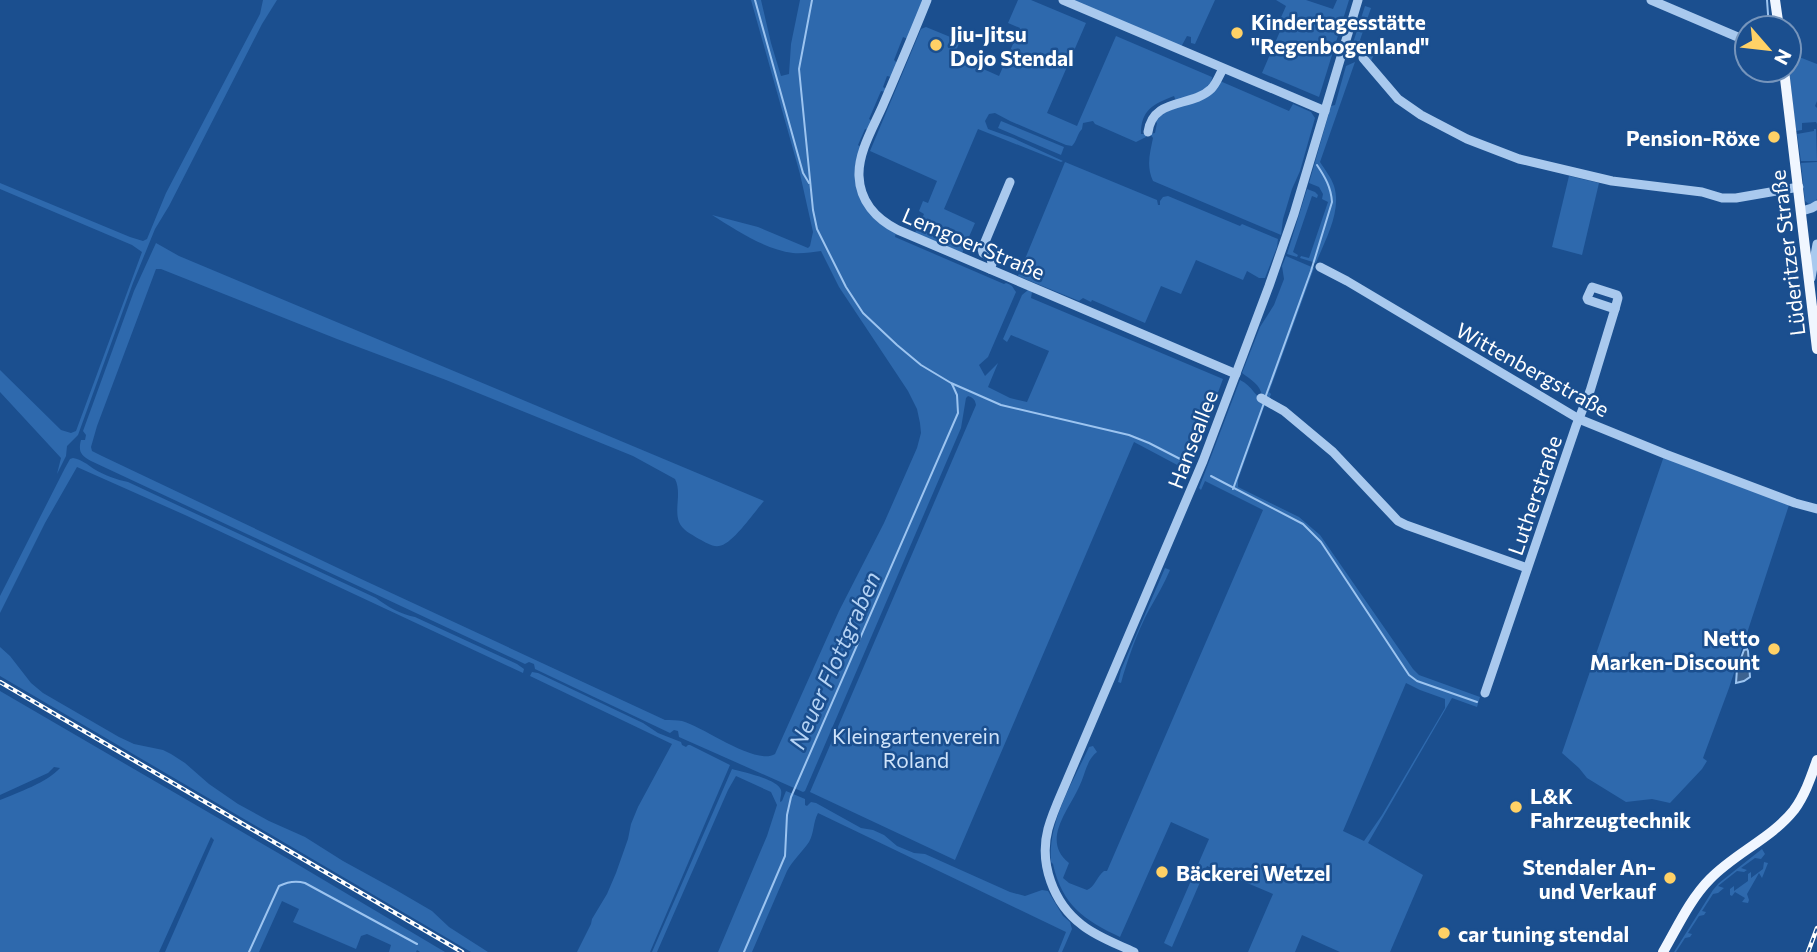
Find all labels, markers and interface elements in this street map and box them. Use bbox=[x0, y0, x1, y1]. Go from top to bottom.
place label: Kindertagesstätte "Regenbogenland" bbox=[1251, 9, 1429, 58]
north arrow bbox=[1733, 14, 1803, 84]
place label: Jiu-Jitsu Dojo Stendal bbox=[950, 21, 1074, 70]
marker: Kindertagesstätte "Regenbogenland" bbox=[1229, 25, 1245, 41]
marker: Jiu-Jitsu Dojo Stendal bbox=[928, 37, 944, 53]
text: N bbox=[1770, 46, 1797, 69]
place label: Pension-Röxe bbox=[1626, 125, 1760, 150]
marker: Pension-Röxe bbox=[1766, 129, 1782, 145]
street label: Lüderitzer Straße bbox=[1764, 169, 1810, 337]
street label: Lemgoer Straße bbox=[899, 202, 1049, 284]
street label: Wittenbergstraße bbox=[1452, 317, 1614, 421]
street label: Hanseallee bbox=[1162, 386, 1222, 492]
street label: Lutherstraße bbox=[1502, 432, 1566, 558]
water label: Neuer Flottgraben bbox=[782, 567, 886, 753]
place label: Netto Marken-Discount bbox=[1590, 625, 1760, 674]
marker: Netto Marken-Discount bbox=[1766, 641, 1782, 657]
park label: Kleingartenverein Roland bbox=[832, 723, 1000, 772]
place label: L&K Fahrzeugtechnik bbox=[1530, 783, 1691, 832]
marker: L&K Fahrzeugtechnik bbox=[1508, 799, 1524, 815]
place label: Stendaler An- und Verkauf bbox=[1523, 854, 1656, 903]
place label: Bäckerei Wetzel bbox=[1176, 860, 1331, 885]
marker: Bäckerei Wetzel bbox=[1154, 864, 1170, 880]
marker: Stendaler An- und Verkauf bbox=[1662, 870, 1678, 886]
place label: car tuning stendal bbox=[1458, 921, 1629, 946]
marker: car tuning stendal bbox=[1436, 925, 1452, 941]

